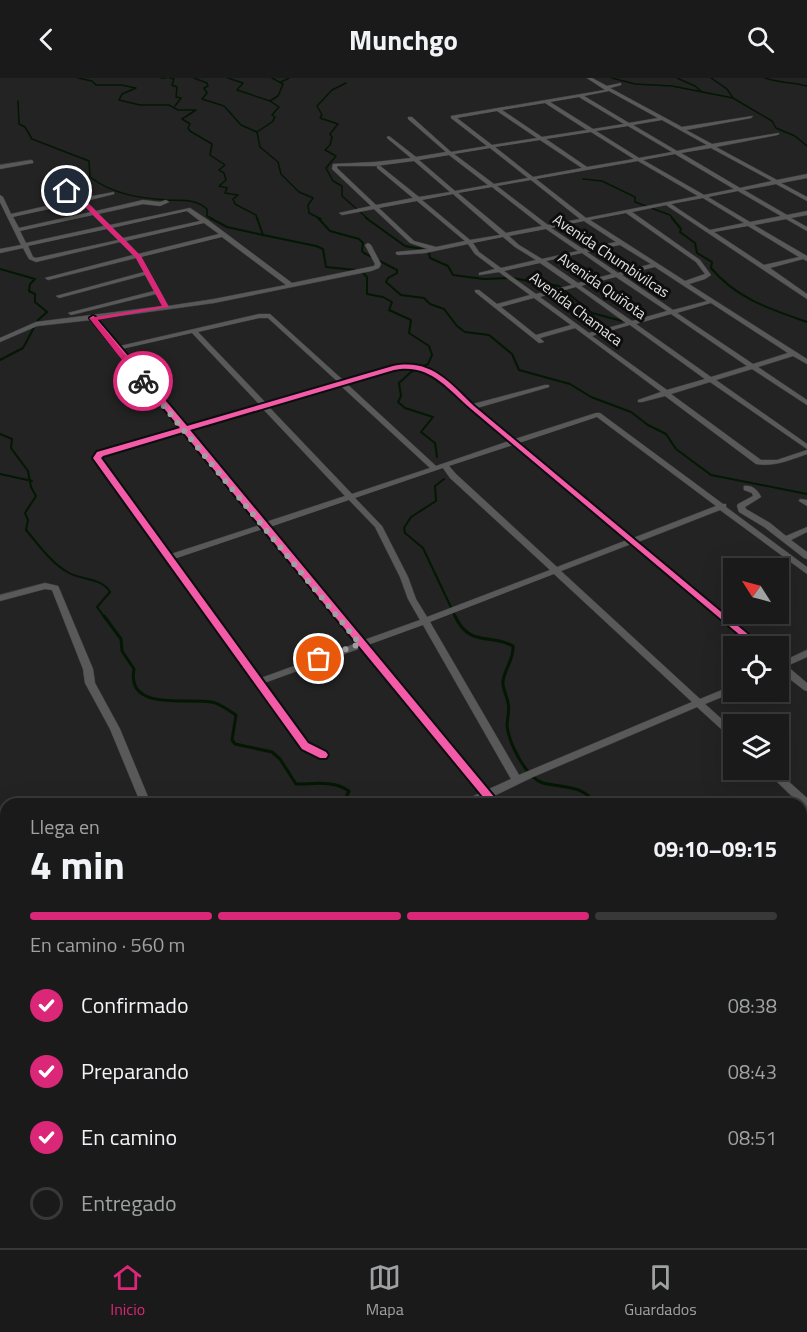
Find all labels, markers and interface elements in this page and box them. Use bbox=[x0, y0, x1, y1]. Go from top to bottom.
text: Munchgo bbox=[349, 19, 458, 60]
icon: back bbox=[30, 23, 63, 56]
icon: search bbox=[744, 23, 777, 56]
pin bbox=[41, 165, 92, 216]
icon: home bbox=[50, 174, 83, 207]
street label: Avenida Chumbivilcas bbox=[548, 208, 674, 303]
street label: Avenida Quiñota bbox=[553, 247, 652, 325]
street label: Avenida Chamaca bbox=[525, 266, 628, 352]
courier bbox=[113, 351, 173, 411]
icon: bike bbox=[127, 365, 160, 398]
north arrow bbox=[723, 558, 789, 624]
map controls bbox=[723, 558, 789, 780]
pin bbox=[293, 633, 344, 684]
button: locate bbox=[723, 636, 789, 702]
icon: bag bbox=[302, 642, 335, 675]
button: layers bbox=[723, 714, 789, 780]
text: Llega en bbox=[30, 811, 100, 842]
text: 09:10–09:15 bbox=[654, 832, 777, 866]
text: 4 min bbox=[30, 835, 125, 894]
text: En camino · 560 m bbox=[30, 929, 185, 960]
text: Confirmado bbox=[81, 988, 189, 1022]
icon: check bbox=[30, 989, 63, 1022]
text: 08:38 bbox=[728, 990, 777, 1021]
text: Preparando bbox=[81, 1054, 189, 1088]
icon: check bbox=[30, 1055, 63, 1088]
text: 08:43 bbox=[728, 1056, 777, 1087]
text: En camino bbox=[81, 1120, 177, 1154]
icon: check bbox=[30, 1121, 63, 1154]
text: 08:51 bbox=[728, 1122, 777, 1153]
text: Entregado bbox=[81, 1186, 177, 1220]
tab: Inicio bbox=[110, 1261, 145, 1321]
tab: Mapa bbox=[366, 1261, 404, 1321]
tab: Guardados bbox=[624, 1261, 697, 1321]

